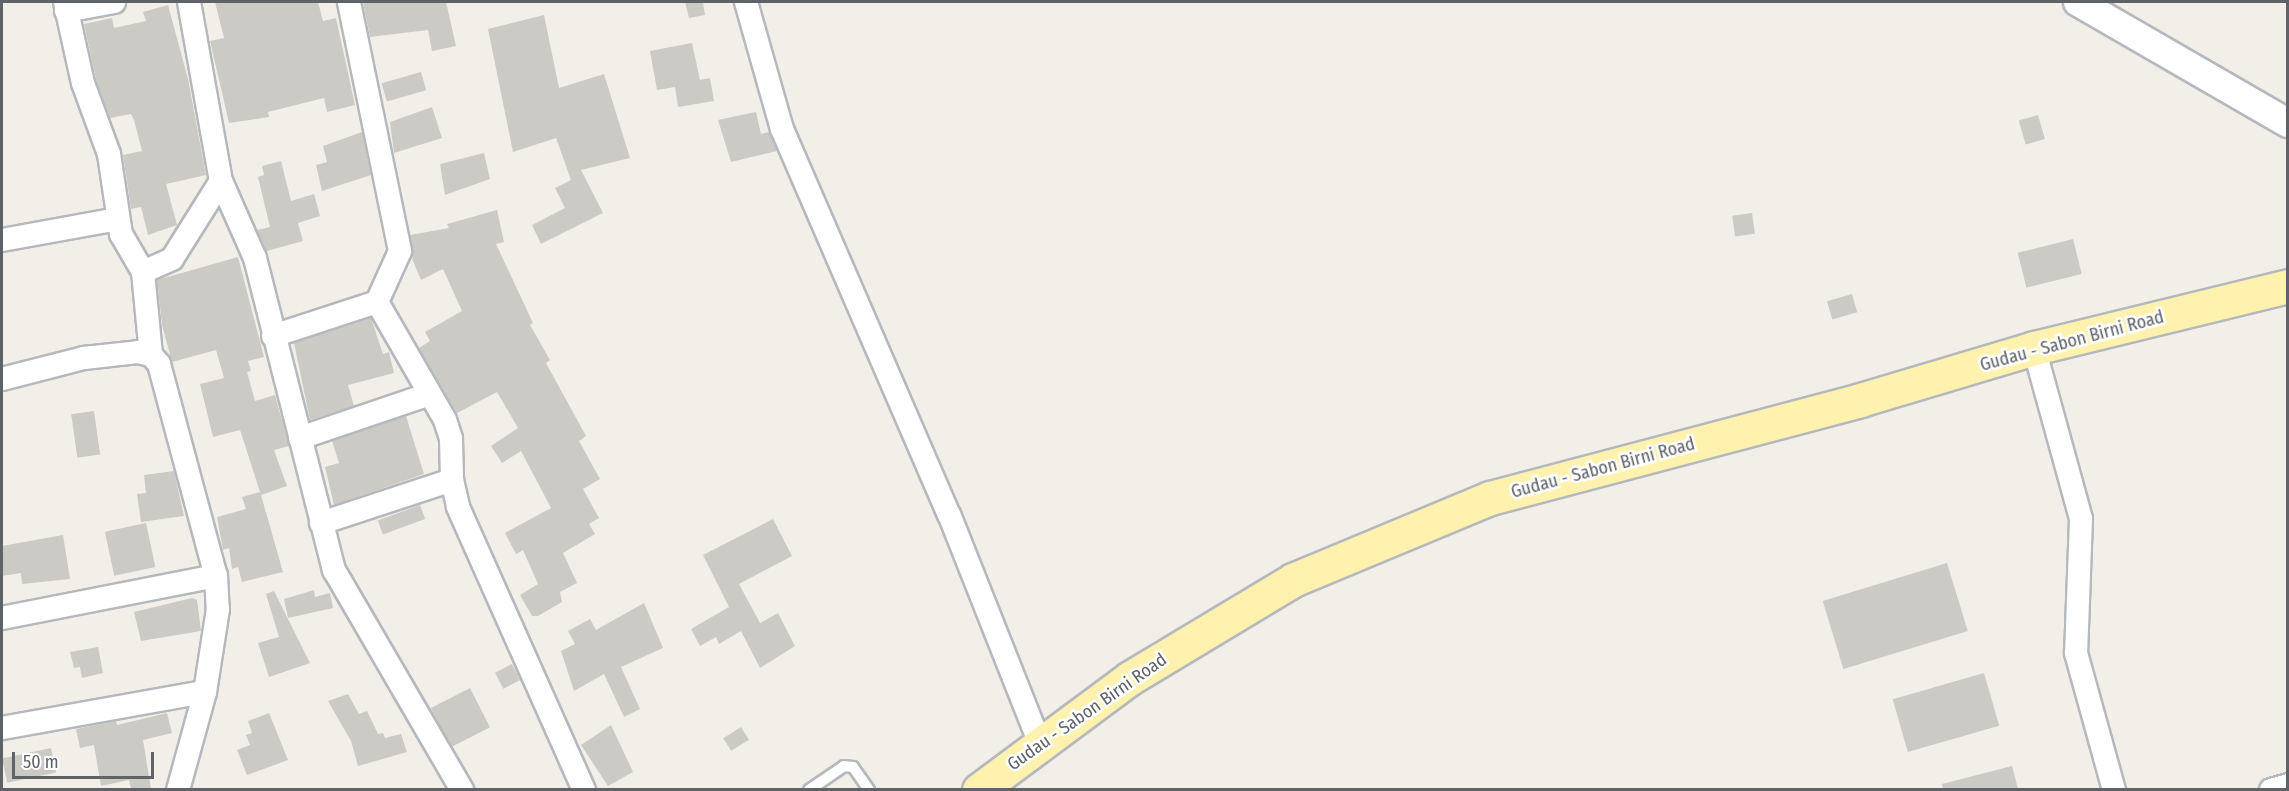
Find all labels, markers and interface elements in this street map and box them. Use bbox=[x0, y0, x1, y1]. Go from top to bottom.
street label: Gudau - Sabon Birni Road bbox=[1978, 306, 2166, 376]
street label: Gudau - Sabon Birni Road bbox=[1509, 433, 1697, 503]
street label: Gudau - Sabon Birni Road bbox=[1003, 649, 1171, 775]
scale bar bbox=[15, 740, 158, 778]
text: 50 m bbox=[23, 751, 59, 773]

